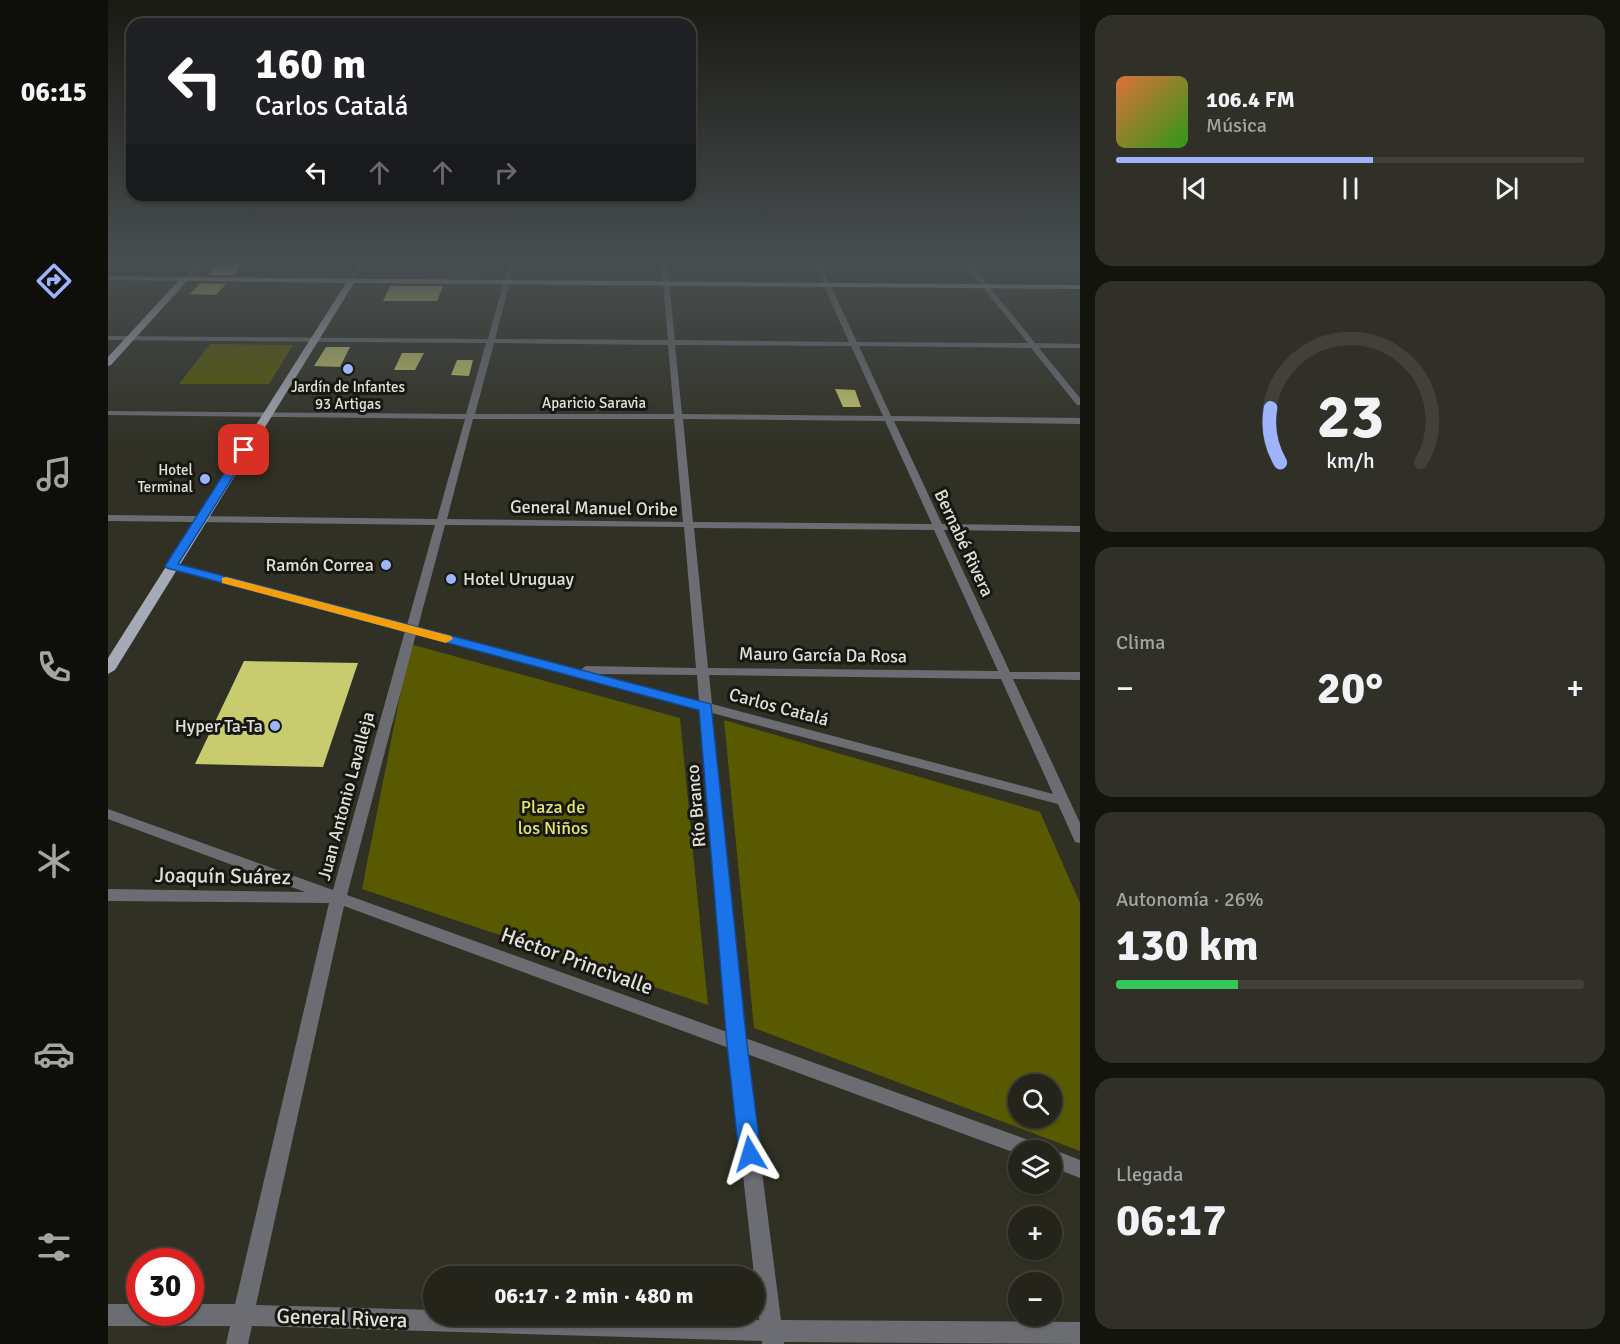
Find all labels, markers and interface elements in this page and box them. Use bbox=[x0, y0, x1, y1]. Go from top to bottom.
text: 160 m bbox=[255, 39, 366, 90]
icon: left bbox=[156, 42, 234, 120]
text: 06:15 bbox=[21, 76, 87, 109]
text: 106.4 FM bbox=[1206, 86, 1295, 113]
text: Carlos Catalá bbox=[255, 90, 409, 123]
text: Música bbox=[1206, 113, 1267, 138]
icon: left bbox=[300, 156, 333, 189]
icon: ahead bbox=[363, 156, 396, 189]
icon: ahead bbox=[426, 156, 459, 189]
icon: right bbox=[489, 156, 522, 189]
icon: previous bbox=[1178, 172, 1211, 205]
icon: pause bbox=[1334, 172, 1367, 205]
icon: next bbox=[1490, 172, 1523, 205]
icon: directions bbox=[33, 260, 75, 302]
marker: Jardín de Infantes 93 Artigas bbox=[341, 362, 355, 376]
place label: Jardín de Infantes 93 Artigas bbox=[291, 378, 405, 413]
text: 23 bbox=[1316, 378, 1384, 455]
street label: Aparicio Saravia bbox=[542, 394, 646, 412]
pin bbox=[218, 424, 269, 475]
icon: arrive bbox=[227, 433, 260, 466]
text: km/h bbox=[1326, 449, 1374, 475]
icon: music bbox=[33, 453, 75, 495]
place label: Hotel Terminal bbox=[138, 461, 193, 496]
marker: Hotel Terminal bbox=[198, 472, 212, 486]
street label: Bernabé Rivera bbox=[930, 486, 998, 600]
street label: General Manuel Oribe bbox=[510, 496, 678, 520]
place label: Ramón Correa bbox=[266, 554, 374, 576]
marker: Ramón Correa bbox=[379, 558, 393, 572]
place label: Hotel Uruguay bbox=[463, 568, 574, 590]
marker: Hotel Uruguay bbox=[444, 572, 458, 586]
text: Clima bbox=[1116, 630, 1165, 655]
street label: Mauro García Da Rosa bbox=[739, 643, 907, 667]
icon: phone bbox=[33, 646, 75, 688]
text: 20° bbox=[1317, 661, 1383, 716]
text: − bbox=[1116, 668, 1134, 709]
text: + bbox=[1566, 668, 1584, 709]
street label: Carlos Catalá bbox=[727, 683, 831, 731]
street label: Juan Antonio Lavalleja bbox=[313, 709, 379, 883]
place label: Hyper Ta-Ta bbox=[175, 715, 263, 737]
marker: Hyper Ta-Ta bbox=[268, 719, 282, 733]
street label: Río Branco bbox=[681, 764, 711, 848]
park label: Plaza de los Niños bbox=[518, 796, 588, 839]
icon: climate bbox=[33, 840, 75, 882]
street label: Joaquín Suárez bbox=[155, 862, 291, 890]
text: Autonomía · 26% bbox=[1116, 887, 1264, 912]
text: 130 km bbox=[1116, 918, 1259, 973]
street label: Héctor Princivalle bbox=[497, 921, 657, 1001]
icon: car bbox=[33, 1033, 75, 1075]
map controls bbox=[1008, 1074, 1062, 1326]
button: search bbox=[1008, 1074, 1062, 1128]
position arrow bbox=[718, 1122, 782, 1186]
button: layers bbox=[1008, 1140, 1062, 1194]
text: Llegada bbox=[1116, 1162, 1183, 1187]
text: 06:17 bbox=[1116, 1193, 1226, 1248]
button: + bbox=[1008, 1206, 1062, 1260]
icon: filters bbox=[33, 1226, 75, 1268]
speed limit sign: 30 bbox=[126, 1248, 204, 1326]
button: − bbox=[1008, 1272, 1062, 1326]
text: 06:17 · 2 min · 480 m bbox=[494, 1282, 694, 1309]
street label: General Rivera bbox=[276, 1303, 408, 1333]

